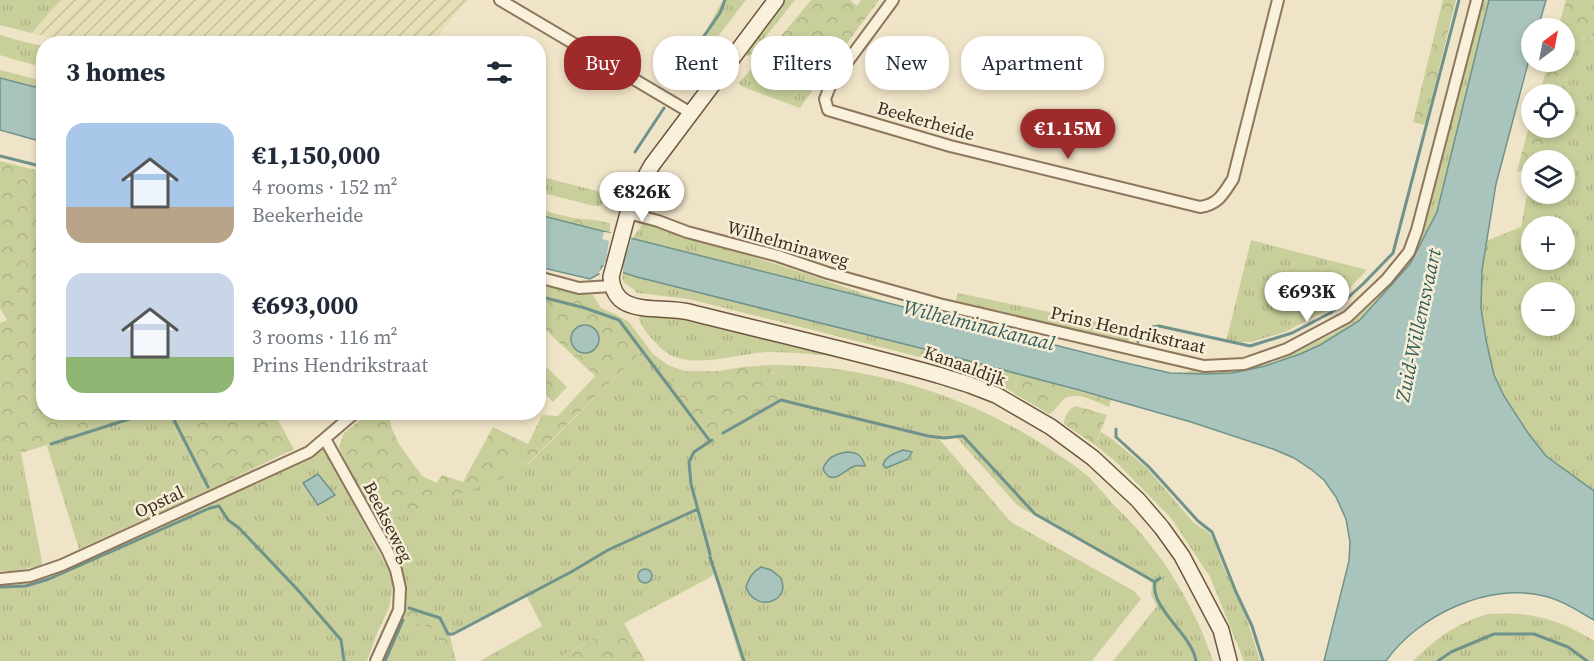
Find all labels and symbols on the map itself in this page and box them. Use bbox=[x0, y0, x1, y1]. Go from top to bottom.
north arrow bbox=[1521, 18, 1575, 72]
street label: Beekerheide bbox=[874, 95, 978, 146]
pin: €1.15M bbox=[1019, 109, 1117, 160]
pin: €826K bbox=[600, 172, 684, 223]
street label: Wilhelminaweg bbox=[724, 214, 852, 273]
water label: Zuid-Willemsvaart bbox=[1388, 244, 1448, 405]
pin: €693K bbox=[1265, 272, 1349, 323]
water label: Wilhelminakanaal bbox=[900, 293, 1058, 357]
street label: Prins Hendrikstraat bbox=[1048, 300, 1208, 360]
street label: Kanaaldijk bbox=[921, 339, 1010, 392]
street label: Beekseweg bbox=[357, 477, 420, 567]
street label: Opstal bbox=[130, 479, 187, 524]

